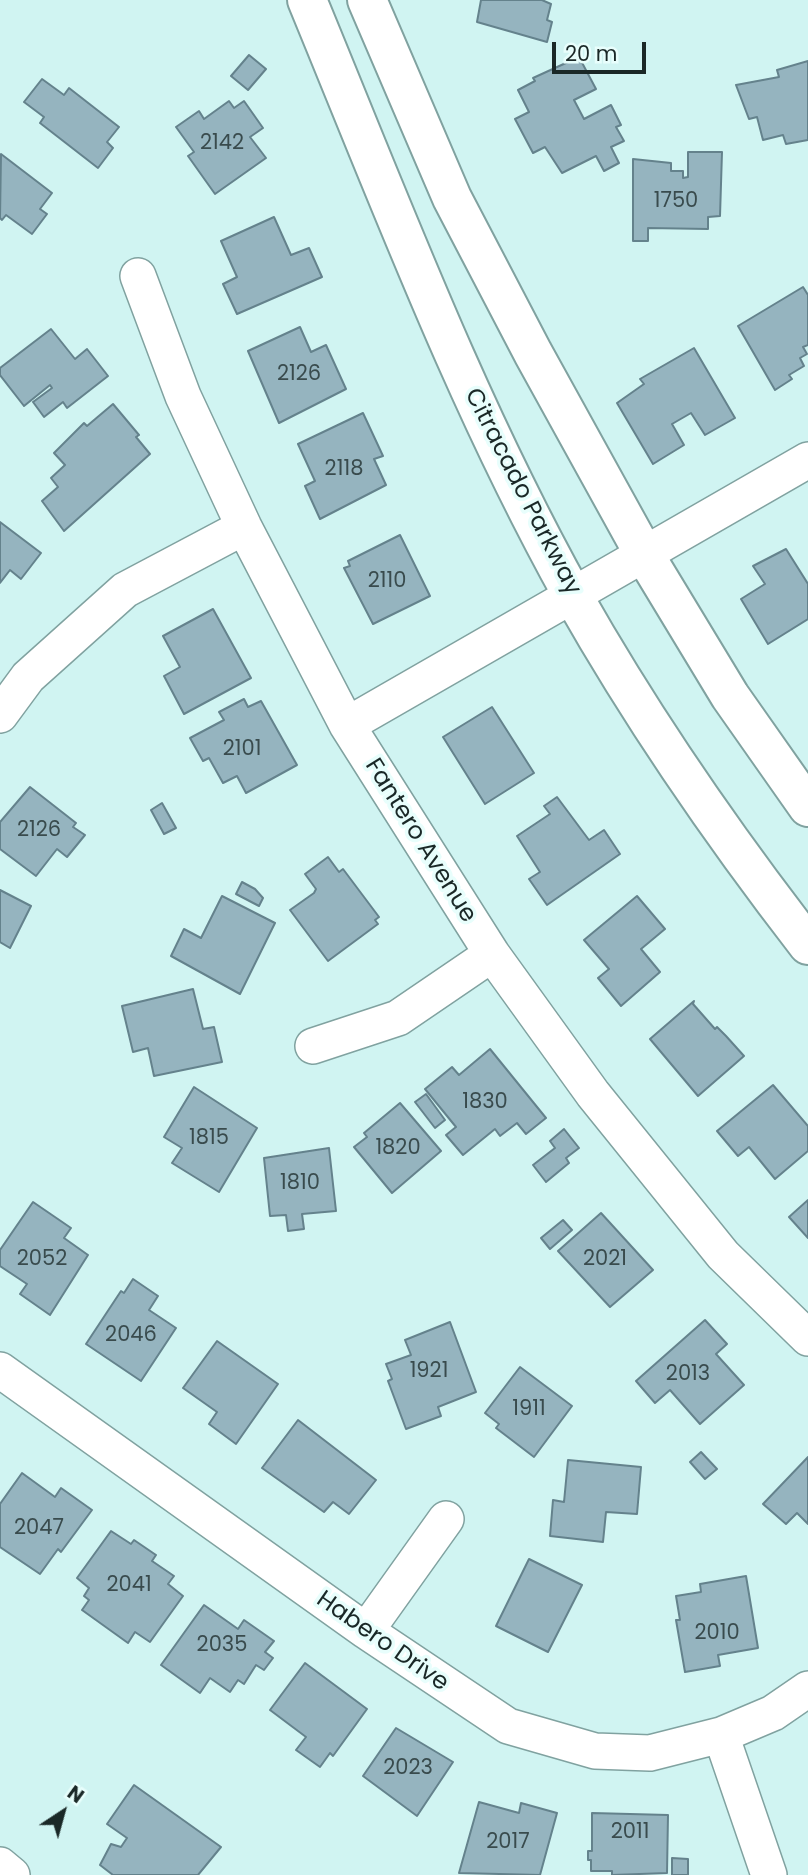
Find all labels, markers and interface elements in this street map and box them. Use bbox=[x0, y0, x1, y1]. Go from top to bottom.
scale bar bbox=[556, 28, 650, 72]
text: 20 m bbox=[565, 39, 618, 68]
house number: 2142 bbox=[200, 131, 244, 157]
house number: 1750 bbox=[654, 189, 698, 215]
house number: 2126 bbox=[277, 362, 321, 388]
street label: Citracado Parkway bbox=[457, 384, 587, 600]
house number: 2118 bbox=[325, 457, 363, 483]
house number: 2110 bbox=[368, 569, 406, 595]
house number: 2101 bbox=[223, 737, 261, 763]
street label: Fantero Avenue bbox=[358, 754, 482, 928]
house number: 2126 bbox=[17, 818, 61, 844]
house number: 1830 bbox=[462, 1090, 508, 1116]
house number: 1815 bbox=[189, 1126, 229, 1152]
house number: 1820 bbox=[375, 1136, 421, 1162]
house number: 1810 bbox=[280, 1171, 320, 1197]
house number: 2052 bbox=[17, 1247, 67, 1273]
house number: 2021 bbox=[583, 1247, 627, 1273]
house number: 2046 bbox=[105, 1323, 157, 1349]
house number: 1921 bbox=[410, 1359, 448, 1385]
house number: 2013 bbox=[666, 1362, 710, 1388]
house number: 1911 bbox=[512, 1397, 546, 1423]
house number: 2047 bbox=[14, 1516, 64, 1542]
house number: 2041 bbox=[106, 1573, 152, 1599]
street label: Habero Drive bbox=[310, 1586, 454, 1698]
house number: 2010 bbox=[694, 1621, 740, 1647]
house number: 2035 bbox=[197, 1633, 247, 1659]
house number: 2023 bbox=[383, 1756, 433, 1782]
north arrow bbox=[28, 1777, 98, 1847]
text: N bbox=[62, 1779, 89, 1810]
house number: 2011 bbox=[611, 1820, 649, 1846]
house number: 2017 bbox=[486, 1830, 530, 1856]

